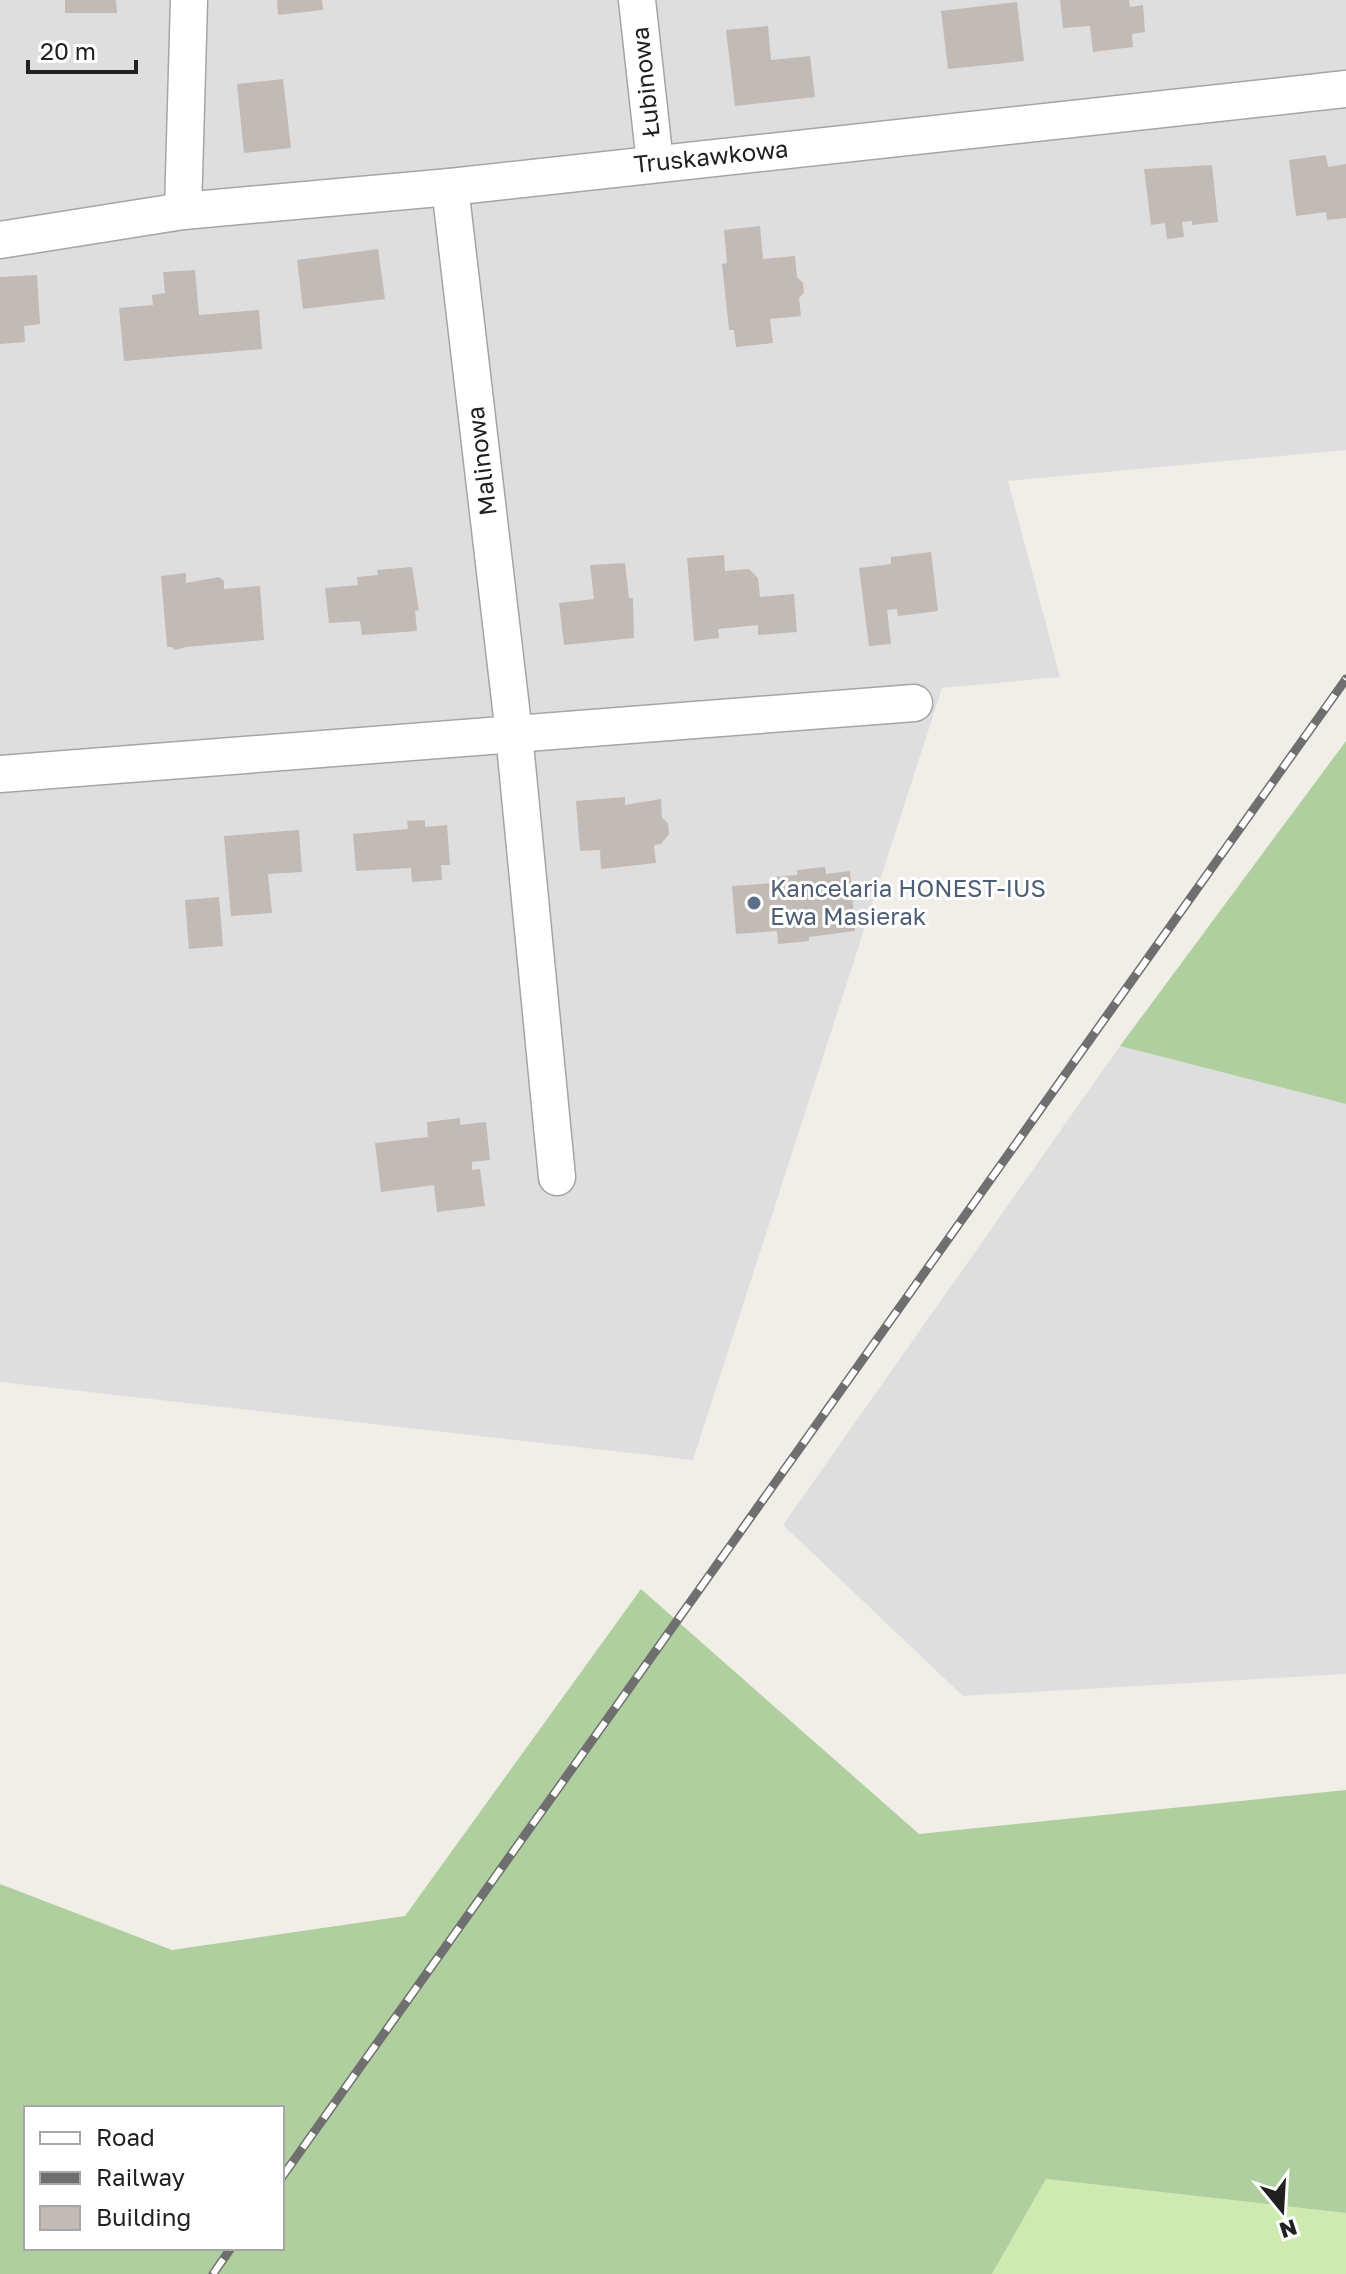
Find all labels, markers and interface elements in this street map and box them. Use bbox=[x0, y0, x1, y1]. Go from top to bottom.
scale bar bbox=[28, 24, 136, 74]
street label: Łubinowa bbox=[624, 26, 665, 139]
text: 20 m bbox=[40, 36, 96, 65]
street label: Truskawkowa bbox=[632, 133, 790, 178]
street label: Malinowa bbox=[459, 405, 502, 517]
place label: Kancelaria HONEST-IUS Ewa Masierak bbox=[770, 873, 1046, 930]
marker: Kancelaria HONEST-IUS Ewa Masierak bbox=[745, 894, 763, 912]
legend bbox=[24, 2106, 284, 2250]
text: Road bbox=[96, 2122, 155, 2151]
text: Railway bbox=[96, 2162, 185, 2191]
north arrow bbox=[1242, 2170, 1322, 2250]
text: Building bbox=[96, 2202, 191, 2231]
text: N bbox=[1276, 2214, 1300, 2245]

